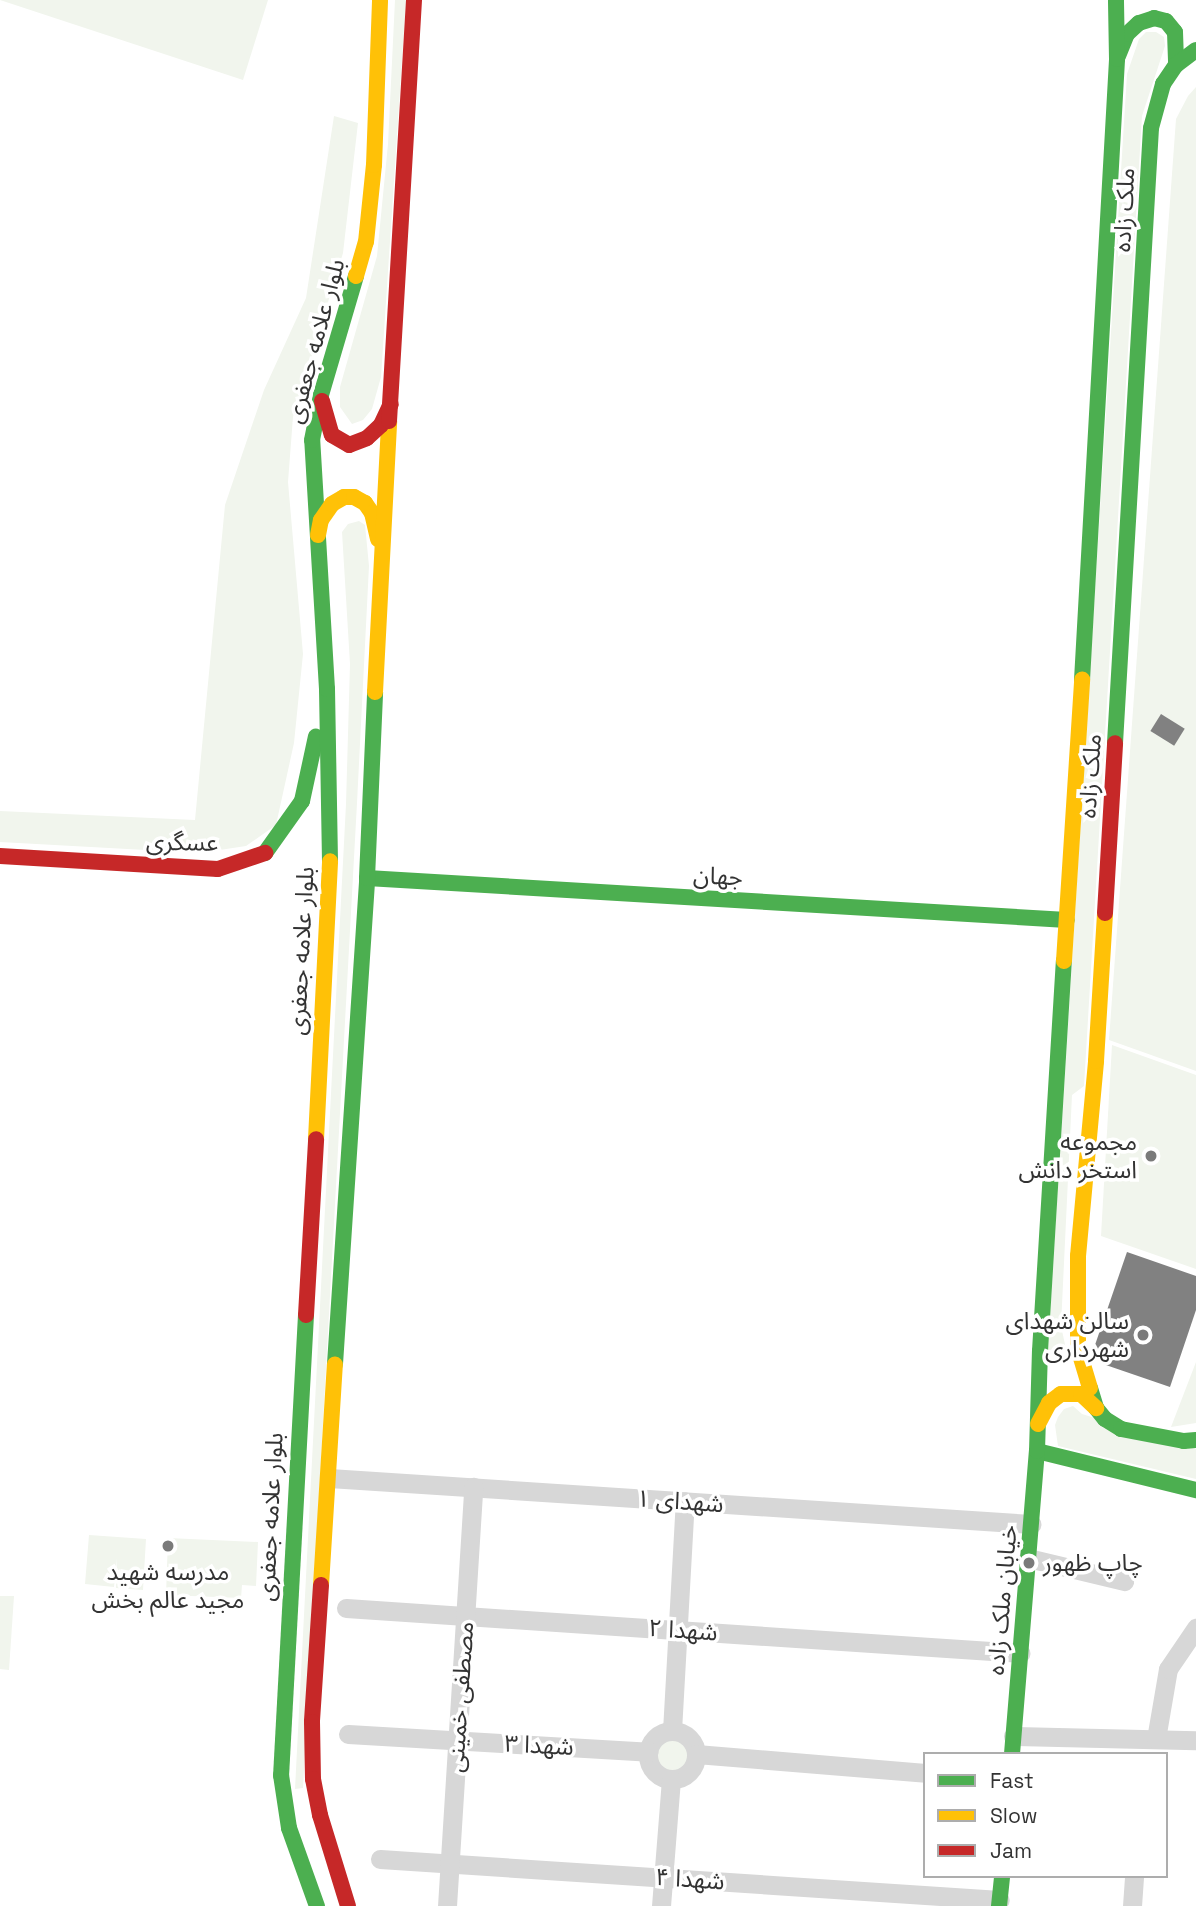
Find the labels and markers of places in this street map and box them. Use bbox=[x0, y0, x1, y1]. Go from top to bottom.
place label: مجموعه استخر دانش bbox=[1018, 1128, 1137, 1184]
marker: مجموعه استخر دانش bbox=[1143, 1148, 1159, 1164]
place label: سالن شهدای شهرداری bbox=[1006, 1307, 1129, 1363]
marker: سالن شهدای شهرداری bbox=[1135, 1327, 1151, 1343]
marker: مدرسه شهید مجید عالم بخش bbox=[160, 1538, 176, 1554]
place label: چاپ ظهور bbox=[1043, 1549, 1143, 1577]
marker: چاپ ظهور bbox=[1021, 1555, 1037, 1571]
place label: مدرسه شهید مجید عالم بخش bbox=[92, 1558, 244, 1614]

